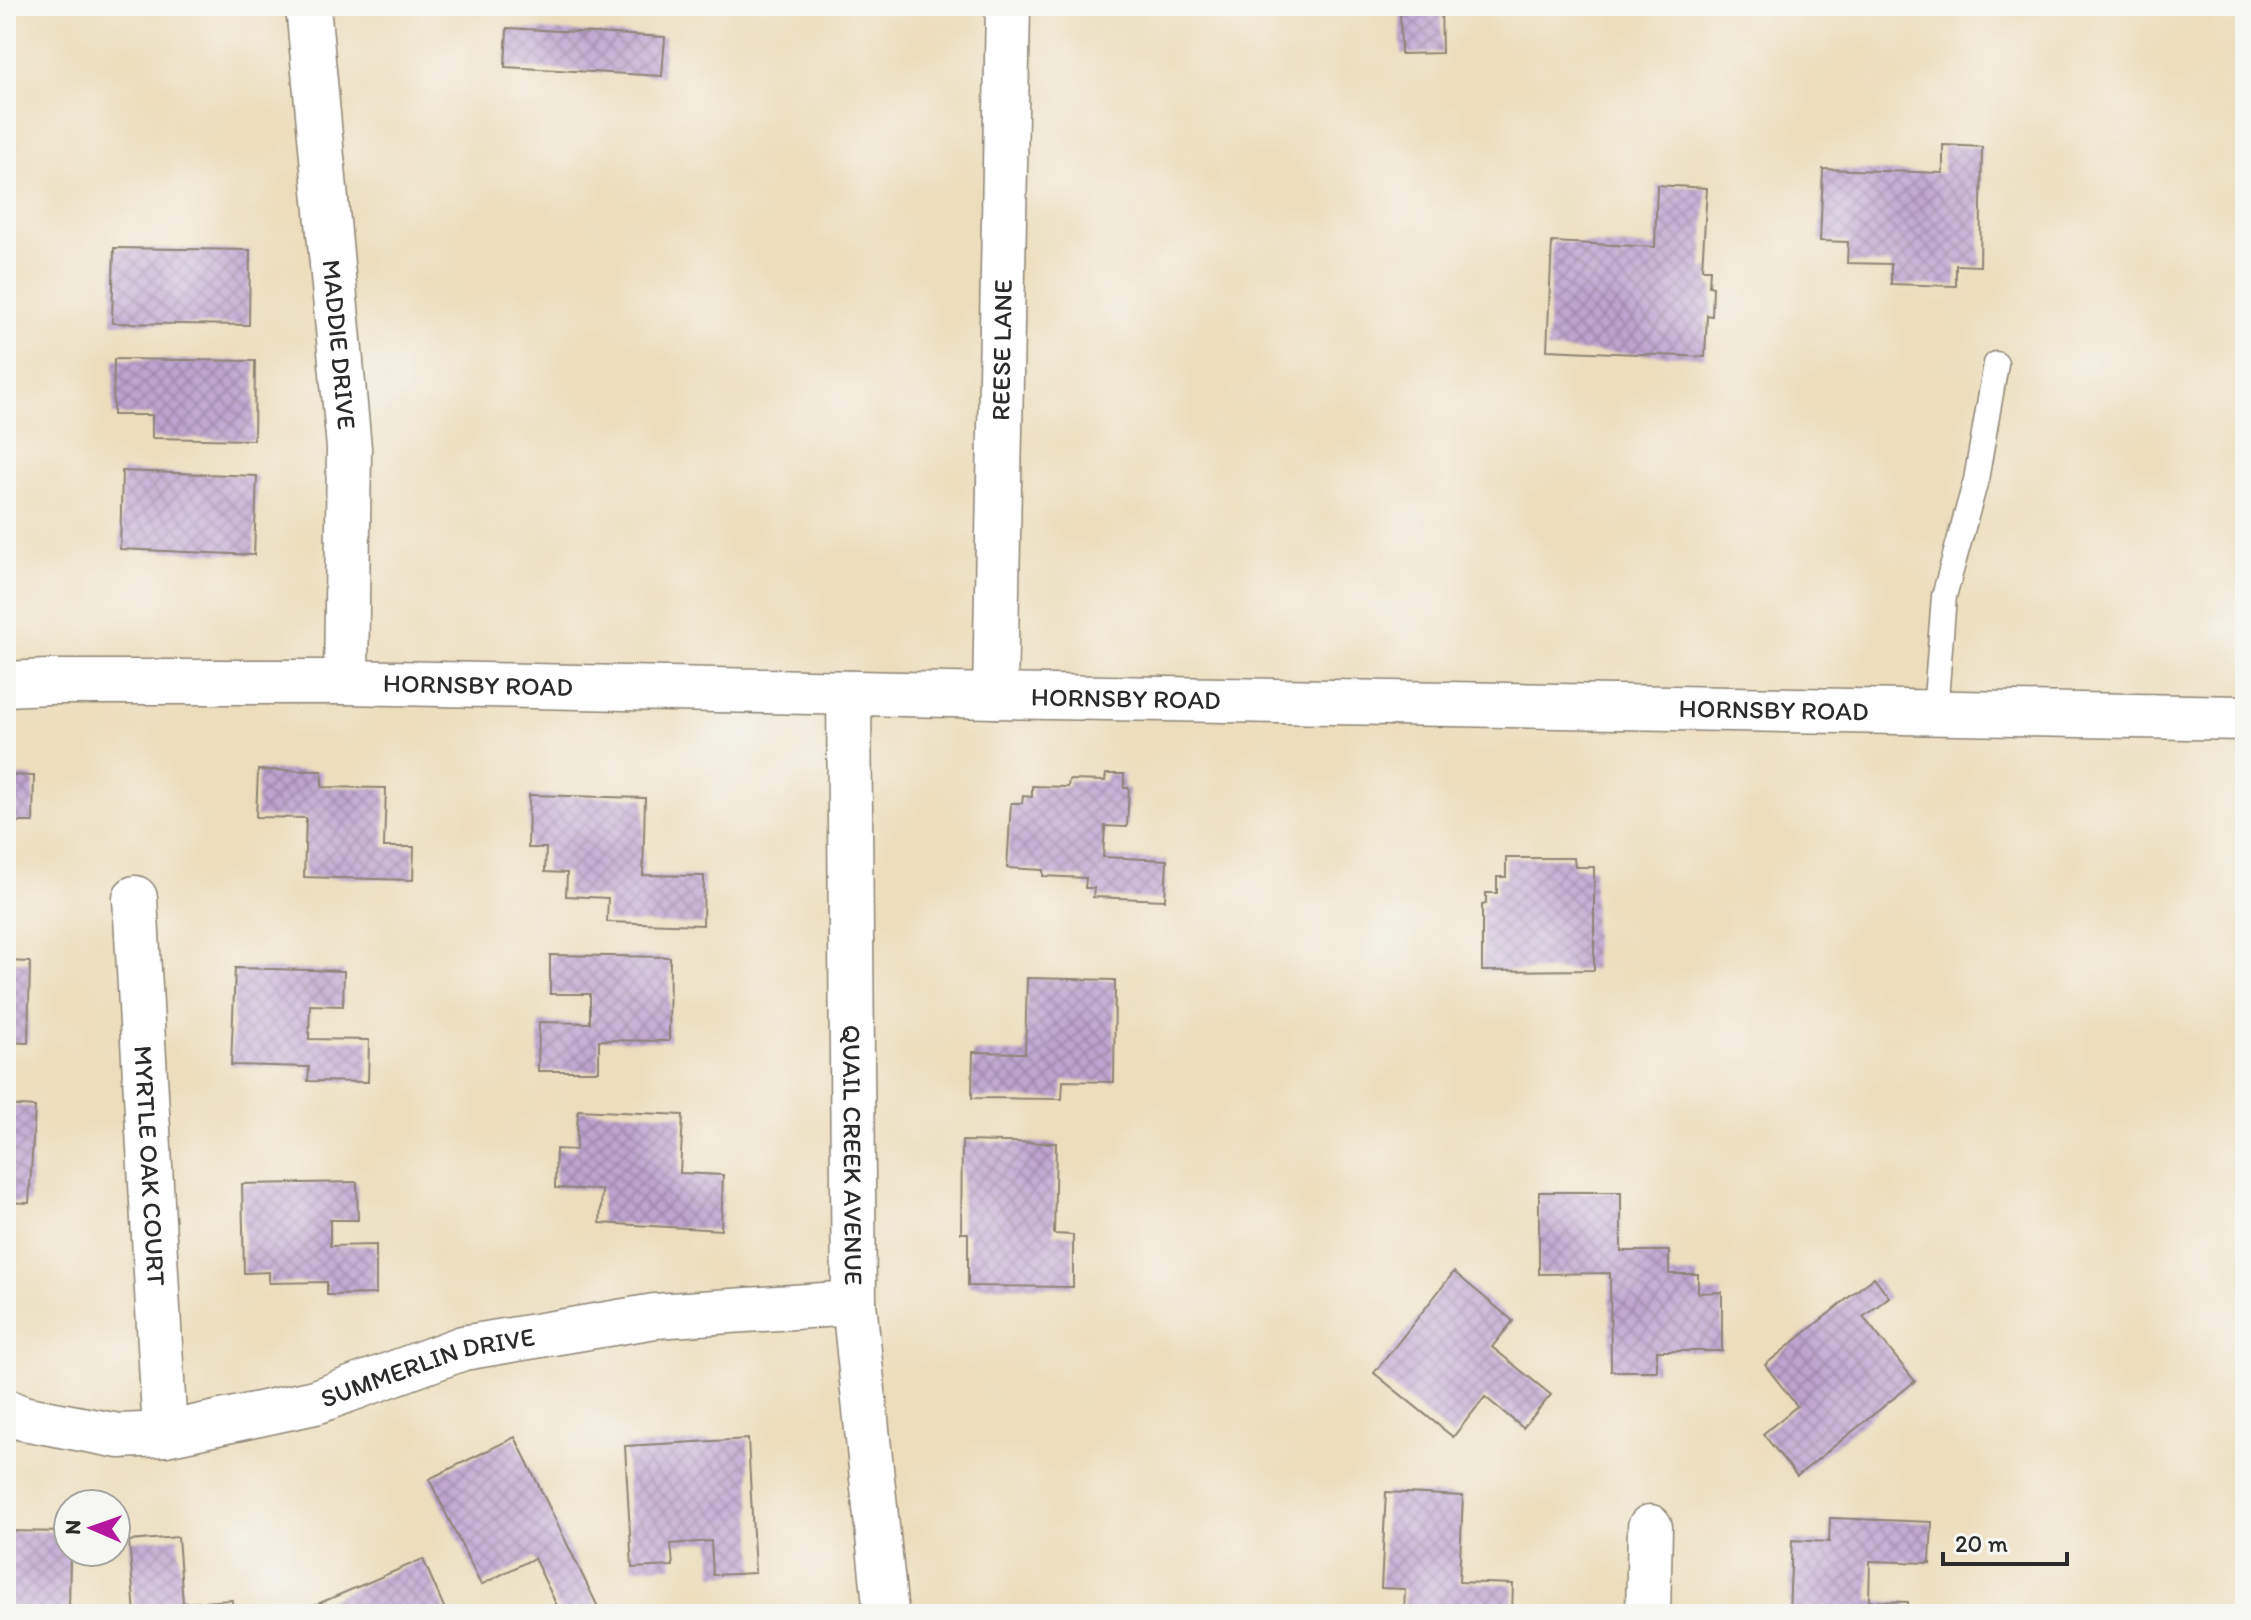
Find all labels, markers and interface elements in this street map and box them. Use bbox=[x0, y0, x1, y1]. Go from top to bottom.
street label: MADDIE DRIVE bbox=[316, 258, 363, 431]
street label: REESE LANE bbox=[984, 279, 1019, 421]
street label: HORNSBY ROAD bbox=[383, 667, 573, 703]
street label: HORNSBY ROAD bbox=[1031, 681, 1221, 716]
street label: HORNSBY ROAD bbox=[1678, 692, 1869, 727]
street label: QUAIL CREEK AVENUE bbox=[836, 1025, 870, 1285]
street label: MYRTLE OAK COURT bbox=[127, 1045, 173, 1287]
street label: SUMMERLIN DRIVE bbox=[316, 1320, 537, 1415]
north arrow bbox=[52, 1488, 132, 1568]
scale bar bbox=[1943, 1516, 2067, 1566]
text: N bbox=[59, 1519, 86, 1535]
text: 20 m bbox=[1955, 1529, 2008, 1558]

